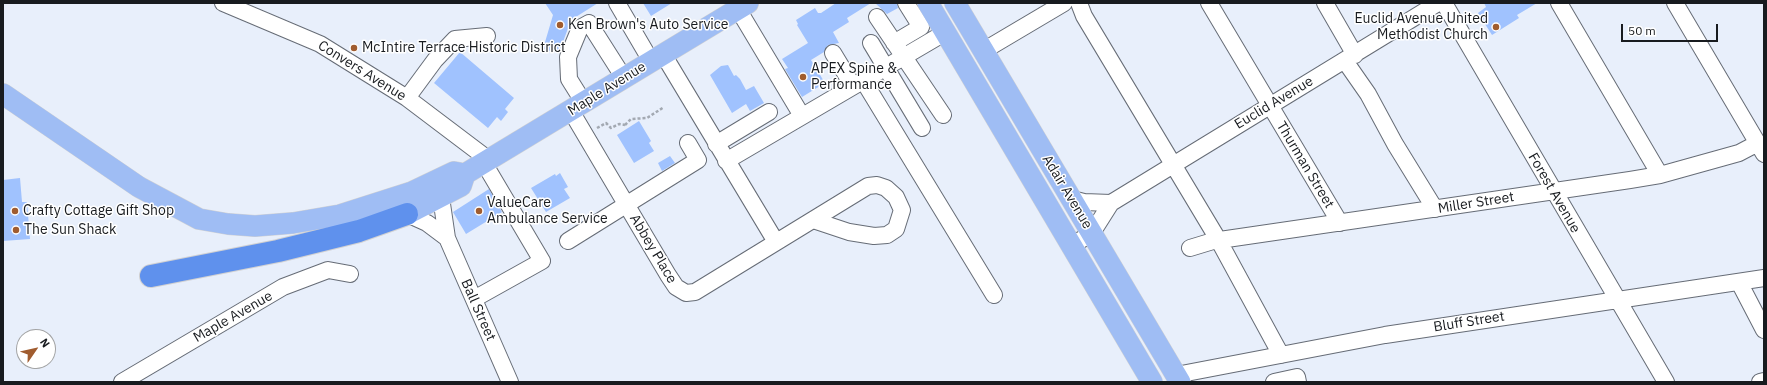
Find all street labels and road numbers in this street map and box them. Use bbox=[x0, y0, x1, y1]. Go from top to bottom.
street label: Convers Avenue bbox=[315, 37, 409, 105]
street label: Maple Avenue bbox=[565, 58, 649, 120]
street label: Euclid Avenue bbox=[1232, 73, 1316, 133]
street label: Thurman Street bbox=[1272, 118, 1338, 212]
street label: Forest Avenue bbox=[1524, 150, 1584, 236]
street label: Adair Avenue bbox=[1038, 152, 1096, 232]
street label: Miller Street bbox=[1437, 189, 1515, 217]
street label: Abbey Place bbox=[626, 211, 680, 287]
street label: Ball Street bbox=[457, 276, 499, 344]
street label: Maple Avenue bbox=[190, 288, 276, 346]
street label: Bluff Street bbox=[1432, 308, 1506, 336]

